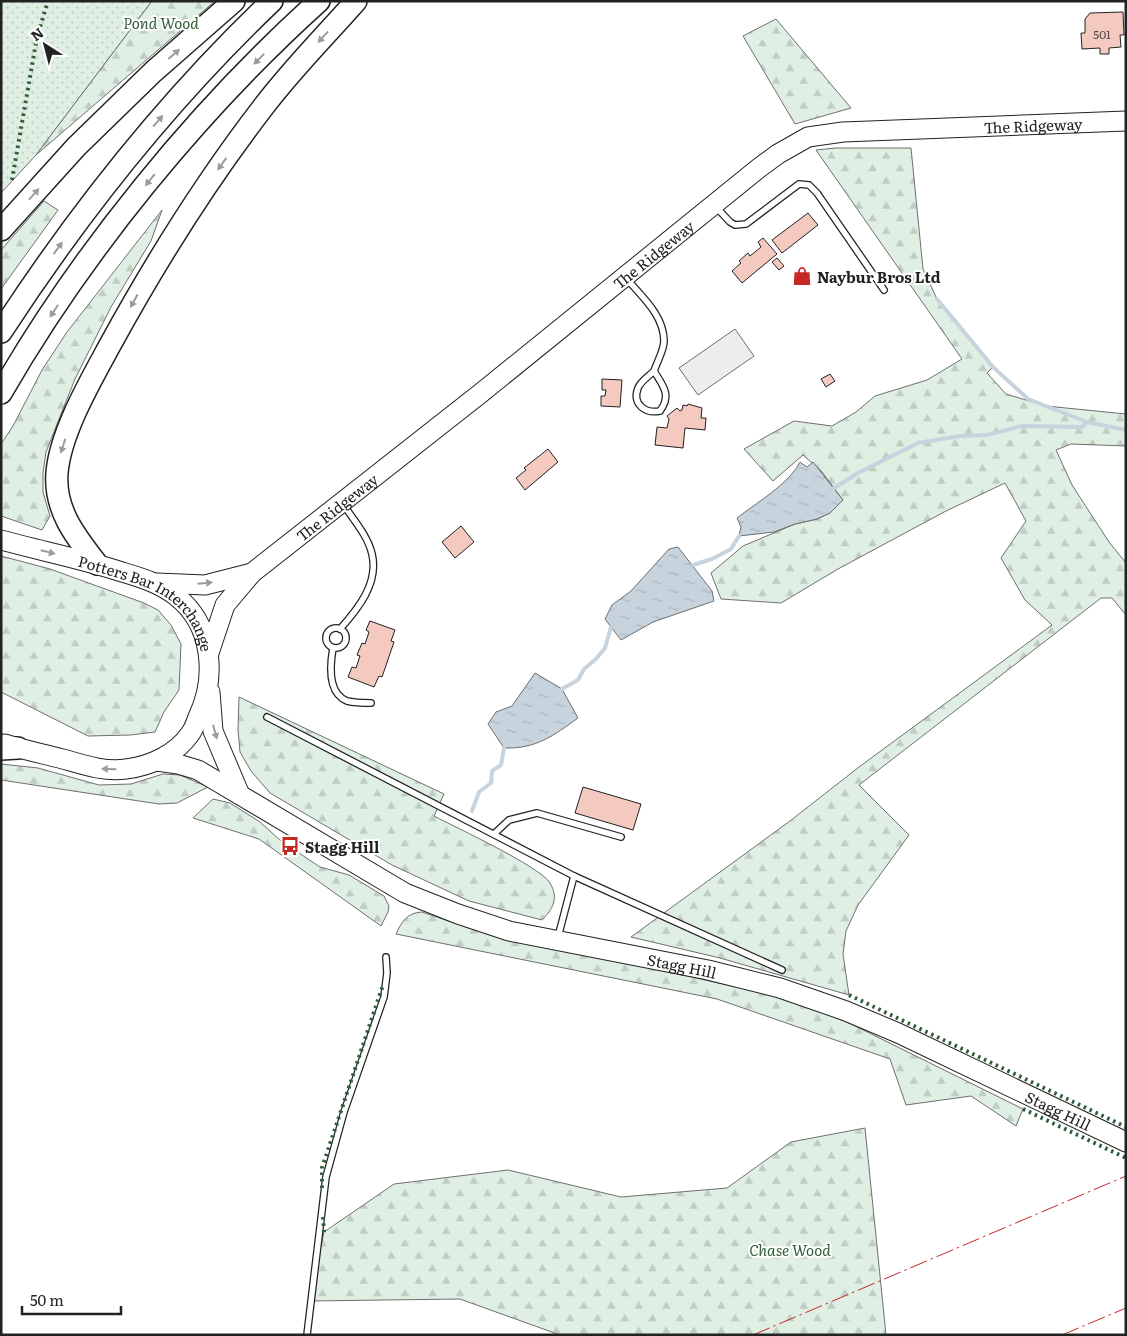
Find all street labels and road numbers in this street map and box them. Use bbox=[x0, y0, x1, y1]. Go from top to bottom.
street label: The Ridgeway bbox=[983, 111, 1083, 138]
street label: The Ridgeway bbox=[607, 214, 699, 294]
street label: The Ridgeway bbox=[291, 467, 383, 546]
street label: Potters Bar Interchange bbox=[76, 548, 219, 654]
street label: Stagg Hill bbox=[645, 947, 719, 983]
street label: Stagg Hill bbox=[1022, 1084, 1095, 1135]

